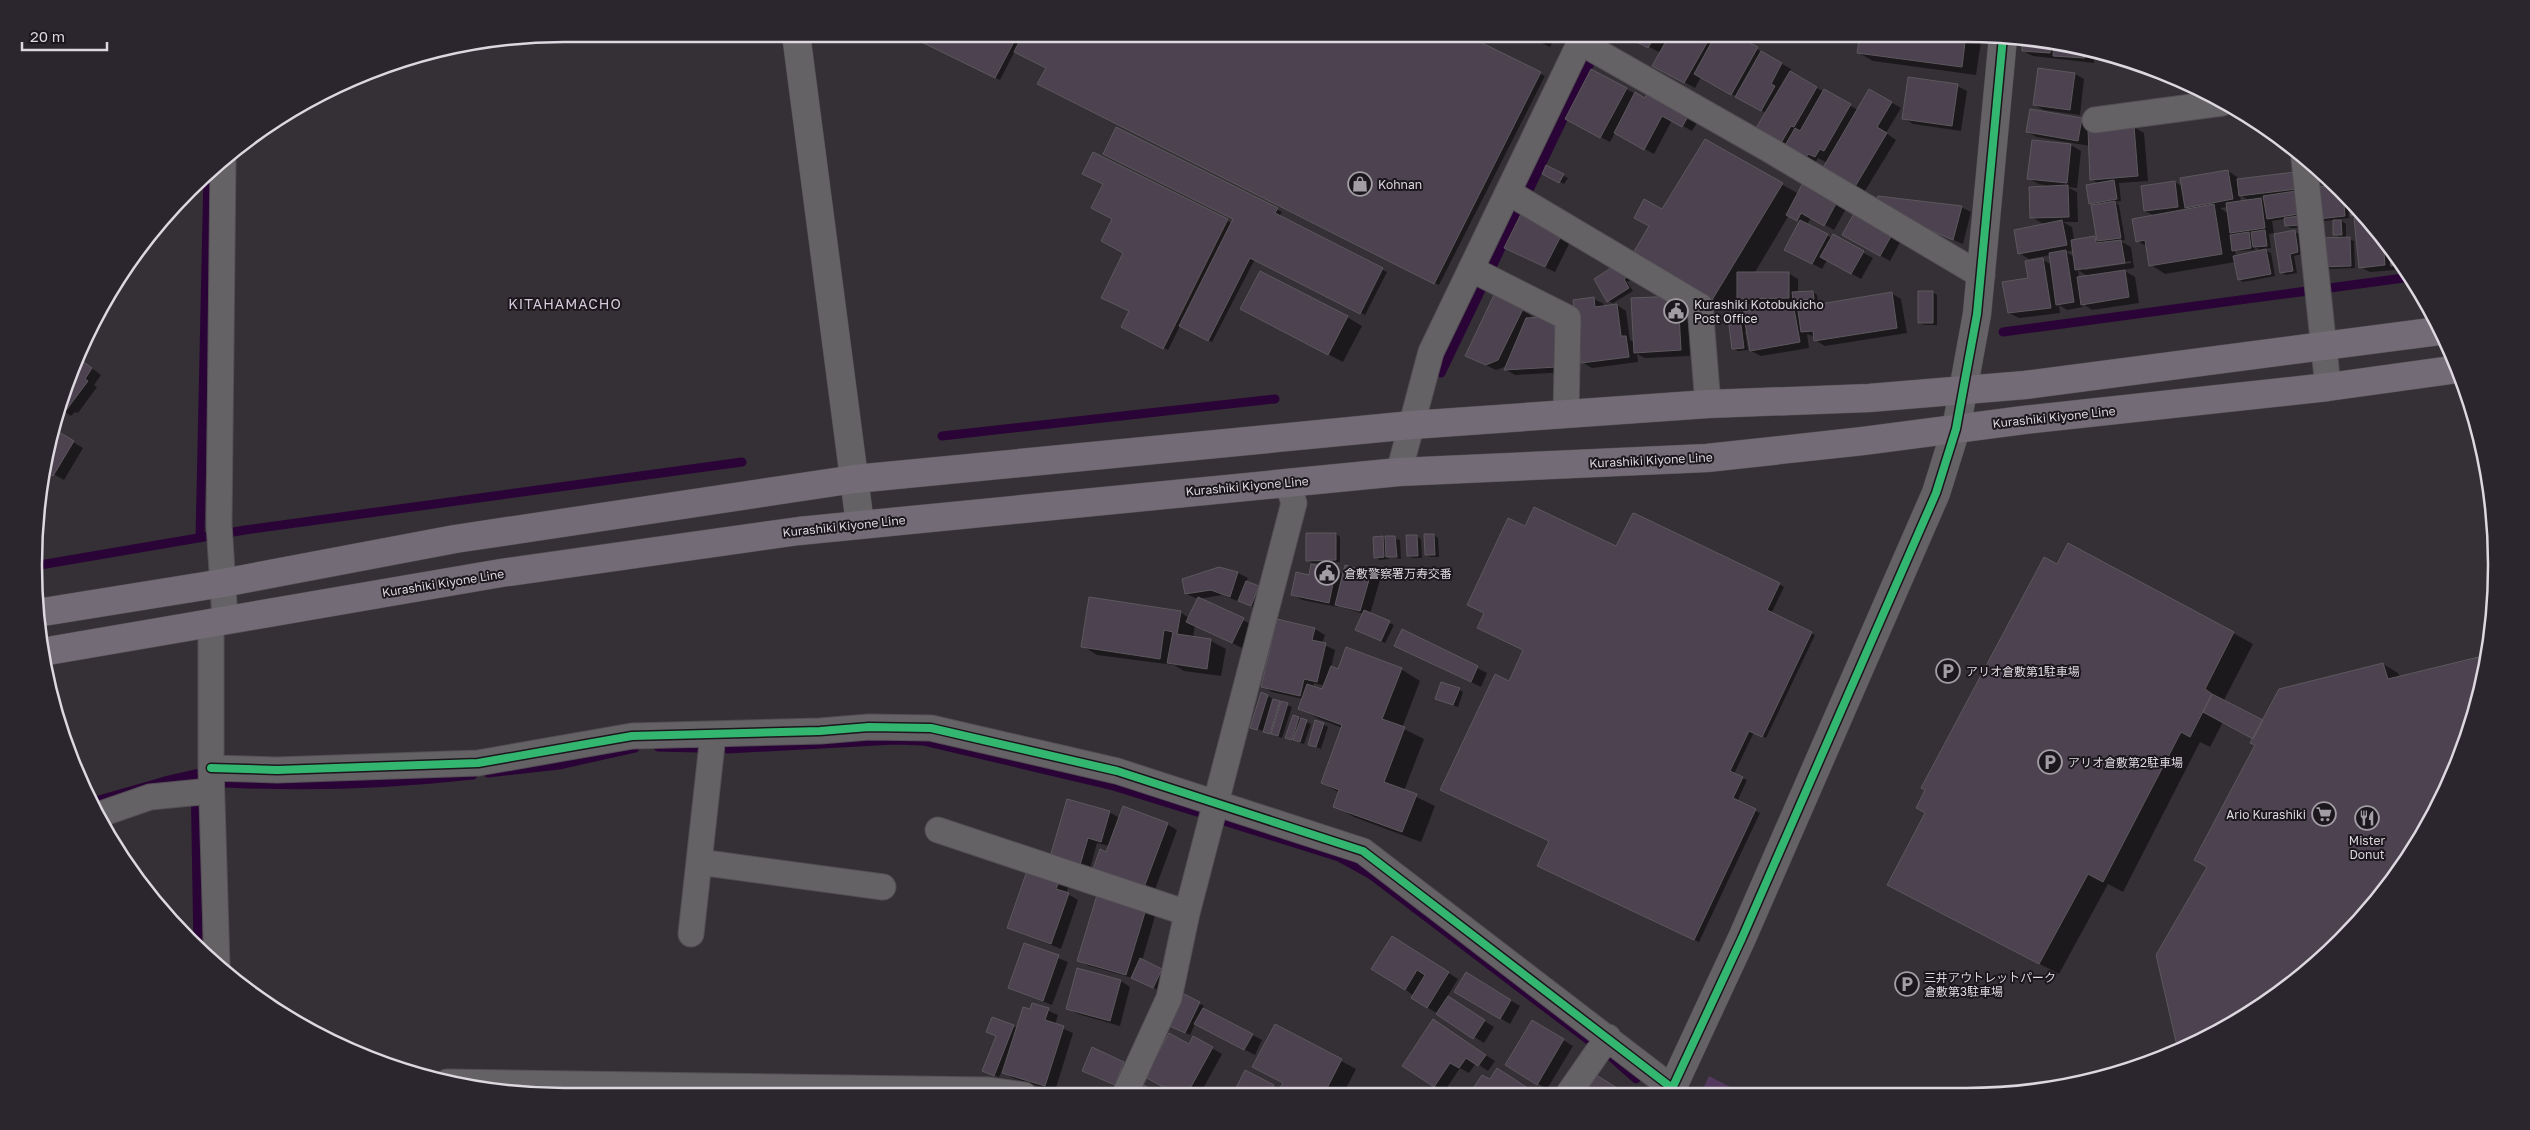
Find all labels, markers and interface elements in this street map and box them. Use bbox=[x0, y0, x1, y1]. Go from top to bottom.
scale bar bbox=[22, 20, 108, 52]
text: 20 m bbox=[30, 27, 65, 45]
shop icon: Kohnan bbox=[1347, 171, 1373, 197]
place label: Kohnan bbox=[1378, 177, 1422, 192]
district label: KITAHAMACHO bbox=[508, 295, 622, 312]
place label: Kurashiki Kotobukicho Post Office bbox=[1694, 297, 1824, 326]
public building icon: Kurashiki Kotobukicho Post Office bbox=[1663, 298, 1689, 324]
street label: Kurashiki Kiyone Line bbox=[1992, 403, 2116, 431]
street label: Kurashiki Kiyone Line bbox=[1589, 449, 1713, 471]
street label: Kurashiki Kiyone Line bbox=[1185, 473, 1309, 499]
street label: Kurashiki Kiyone Line bbox=[782, 512, 906, 540]
public building icon: 倉敷警察署万寿交番 bbox=[1314, 560, 1340, 586]
street label: Kurashiki Kiyone Line bbox=[381, 566, 505, 600]
place label: 倉敷警察署万寿交番 bbox=[1344, 566, 1452, 581]
parking icon: アリオ倉敷第1駐車場 bbox=[1935, 658, 1961, 684]
place label: アリオ倉敷第1駐車場 bbox=[1966, 664, 2080, 679]
parking icon: アリオ倉敷第2駐車場 bbox=[2037, 749, 2063, 775]
place label: アリオ倉敷第2駐車場 bbox=[2068, 755, 2183, 770]
supermarket icon: Ario Kurashiki bbox=[2311, 801, 2337, 827]
restaurant icon: Mister Donut bbox=[2354, 805, 2380, 831]
place label: Ario Kurashiki bbox=[2226, 807, 2306, 822]
place label: Mister Donut bbox=[2349, 833, 2385, 862]
place label: 三井アウトレットパーク 倉敷第3駐車場 bbox=[1924, 970, 2056, 999]
parking icon: 三井アウトレットパーク 倉敷第3駐車場 bbox=[1894, 971, 1920, 997]

